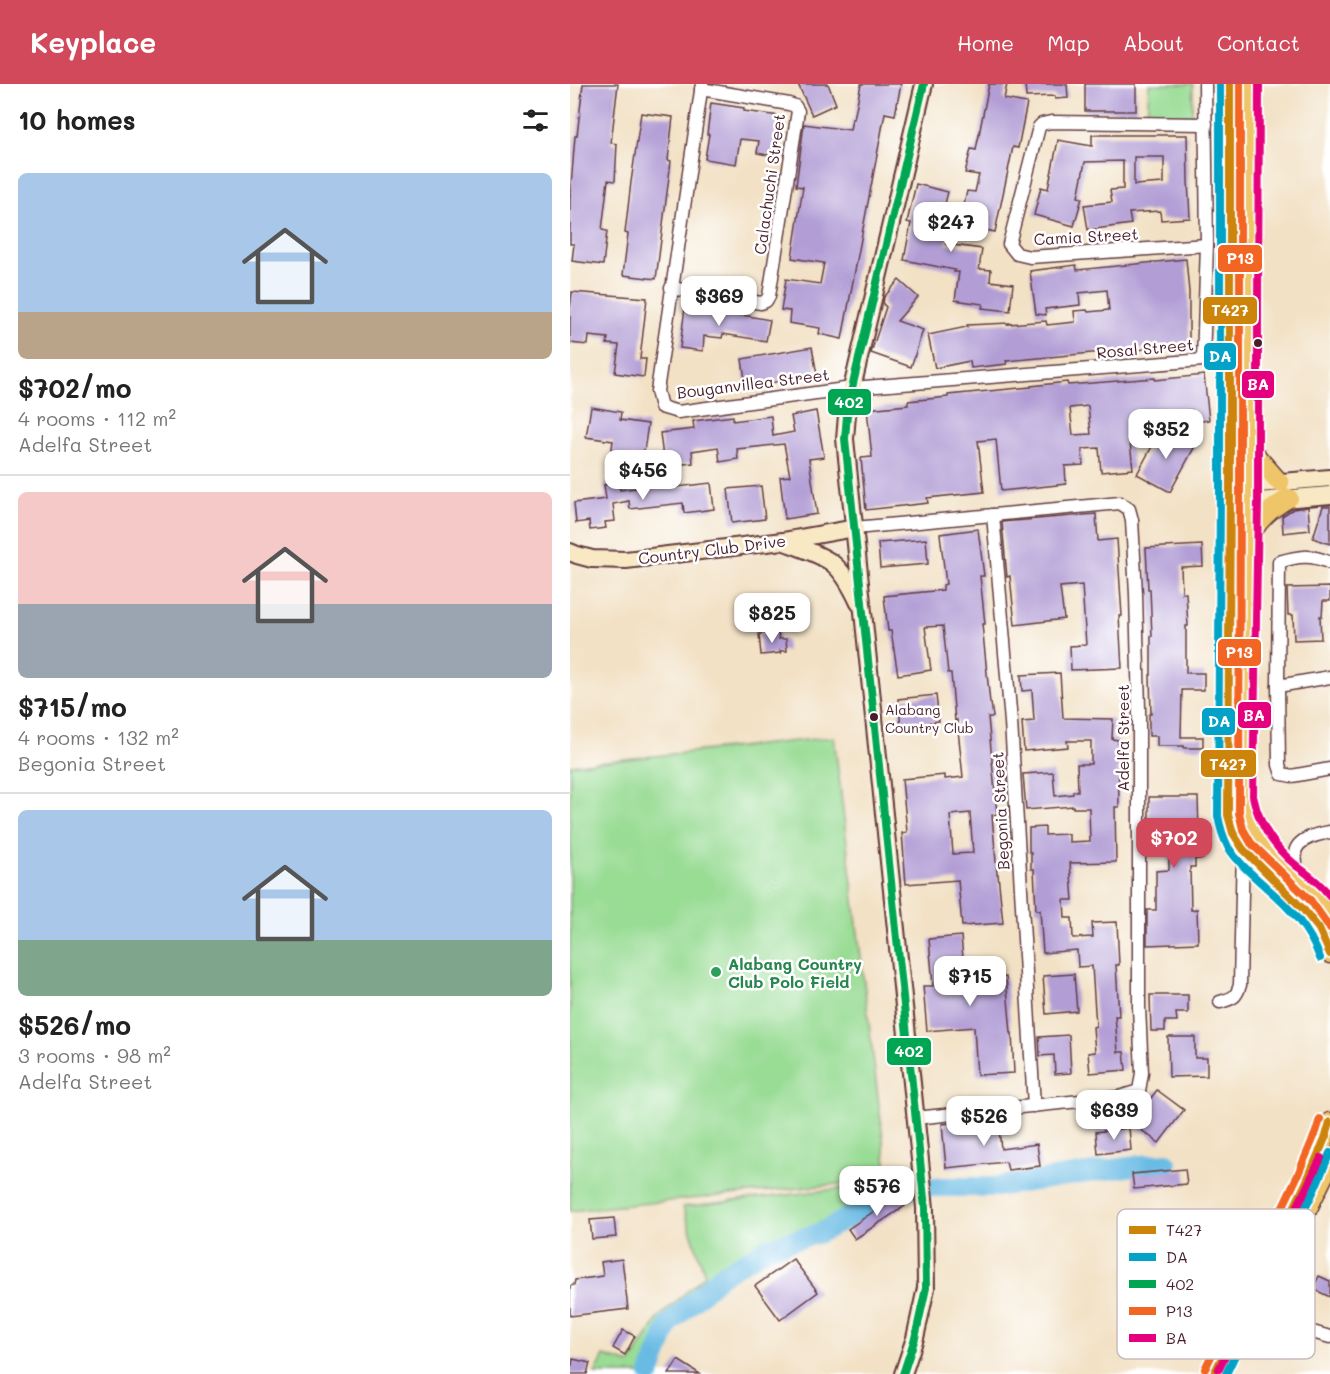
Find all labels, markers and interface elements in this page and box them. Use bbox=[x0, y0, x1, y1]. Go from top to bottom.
text: Keyplace bbox=[30, 24, 156, 60]
text: Home bbox=[957, 29, 1014, 56]
text: Map bbox=[1047, 29, 1090, 56]
text: About bbox=[1123, 29, 1184, 56]
text: Contact bbox=[1217, 29, 1300, 56]
text: 10 homes bbox=[18, 103, 136, 137]
icon: filters bbox=[519, 104, 552, 137]
street label: Calachuchi Street bbox=[749, 112, 789, 256]
pin: $247 bbox=[915, 202, 987, 253]
text: $247 bbox=[927, 208, 975, 234]
icon: home bbox=[231, 212, 339, 320]
street label: Camia Street bbox=[1033, 223, 1139, 249]
line badge: P13 bbox=[1217, 244, 1263, 273]
text: P13 bbox=[1226, 247, 1254, 268]
pin: $369 bbox=[683, 276, 755, 327]
text: $369 bbox=[695, 282, 743, 308]
line badge: T427 bbox=[1202, 296, 1258, 325]
text: T427 bbox=[1211, 299, 1249, 320]
street label: Rosal Street bbox=[1095, 333, 1195, 363]
unlabelled marker bbox=[1252, 337, 1264, 349]
line badge: DA bbox=[1203, 342, 1237, 371]
text: DA bbox=[1209, 345, 1231, 366]
street label: Bouganvillea Street bbox=[675, 363, 831, 403]
line badge: BA bbox=[1241, 370, 1275, 399]
text: $702/mo bbox=[18, 371, 131, 405]
text: BA bbox=[1247, 373, 1269, 394]
line badge: 402 bbox=[827, 388, 872, 416]
text: 402 bbox=[834, 391, 864, 412]
text: 4 rooms · 112 m² bbox=[18, 405, 176, 431]
pin: $352 bbox=[1130, 409, 1202, 460]
text: $352 bbox=[1142, 415, 1190, 441]
text: Adelfa Street bbox=[18, 431, 152, 457]
pin: $456 bbox=[607, 450, 679, 501]
text: $456 bbox=[619, 456, 667, 482]
street label: Country Club Drive bbox=[637, 530, 787, 568]
icon: home bbox=[231, 531, 339, 639]
pin: $825 bbox=[736, 593, 808, 644]
text: $825 bbox=[748, 599, 796, 625]
line badge: P13 bbox=[1217, 638, 1262, 667]
text: P13 bbox=[1225, 641, 1253, 662]
street label: Adelfa Street bbox=[1112, 684, 1133, 792]
text: $715/mo bbox=[18, 690, 127, 724]
place label: Alabang Country Club bbox=[885, 700, 974, 737]
line badge: BA bbox=[1237, 701, 1272, 729]
text: BA bbox=[1243, 704, 1265, 725]
line badge: DA bbox=[1201, 707, 1236, 736]
text: DA bbox=[1208, 710, 1230, 731]
marker: Alabang Country Club bbox=[868, 711, 880, 723]
text: 4 rooms · 132 m² bbox=[18, 724, 179, 750]
line badge: T427 bbox=[1200, 749, 1257, 778]
text: Begonia Street bbox=[18, 750, 166, 776]
street label: Begonia Street bbox=[986, 751, 1014, 871]
text: T427 bbox=[1209, 753, 1247, 774]
pin: $702 bbox=[1138, 818, 1210, 869]
text: $702 bbox=[1150, 824, 1198, 850]
icon: home bbox=[231, 849, 339, 957]
place label: Alabang Country Club Polo Field bbox=[728, 953, 862, 992]
pin: $715 bbox=[934, 956, 1006, 1007]
text: $715 bbox=[948, 962, 992, 988]
marker: Alabang Country Club Polo Field bbox=[709, 965, 723, 979]
text: $526/mo bbox=[18, 1008, 131, 1042]
line badge: 402 bbox=[886, 1037, 932, 1066]
text: 402 bbox=[894, 1040, 924, 1061]
text: 3 rooms · 98 m² bbox=[18, 1042, 171, 1068]
text: Adelfa Street bbox=[18, 1068, 152, 1094]
pin: $639 bbox=[1078, 1090, 1150, 1141]
pin: $526 bbox=[948, 1096, 1020, 1147]
text: $639 bbox=[1090, 1096, 1138, 1122]
text: $526 bbox=[960, 1102, 1008, 1128]
pin: $576 bbox=[841, 1166, 913, 1217]
text: $576 bbox=[853, 1172, 901, 1198]
legend bbox=[1117, 1209, 1315, 1359]
text: T427 bbox=[1166, 1219, 1202, 1240]
text: DA bbox=[1166, 1246, 1188, 1267]
text: 402 bbox=[1166, 1273, 1194, 1294]
text: P13 bbox=[1166, 1300, 1192, 1321]
text: BA bbox=[1166, 1327, 1187, 1348]

